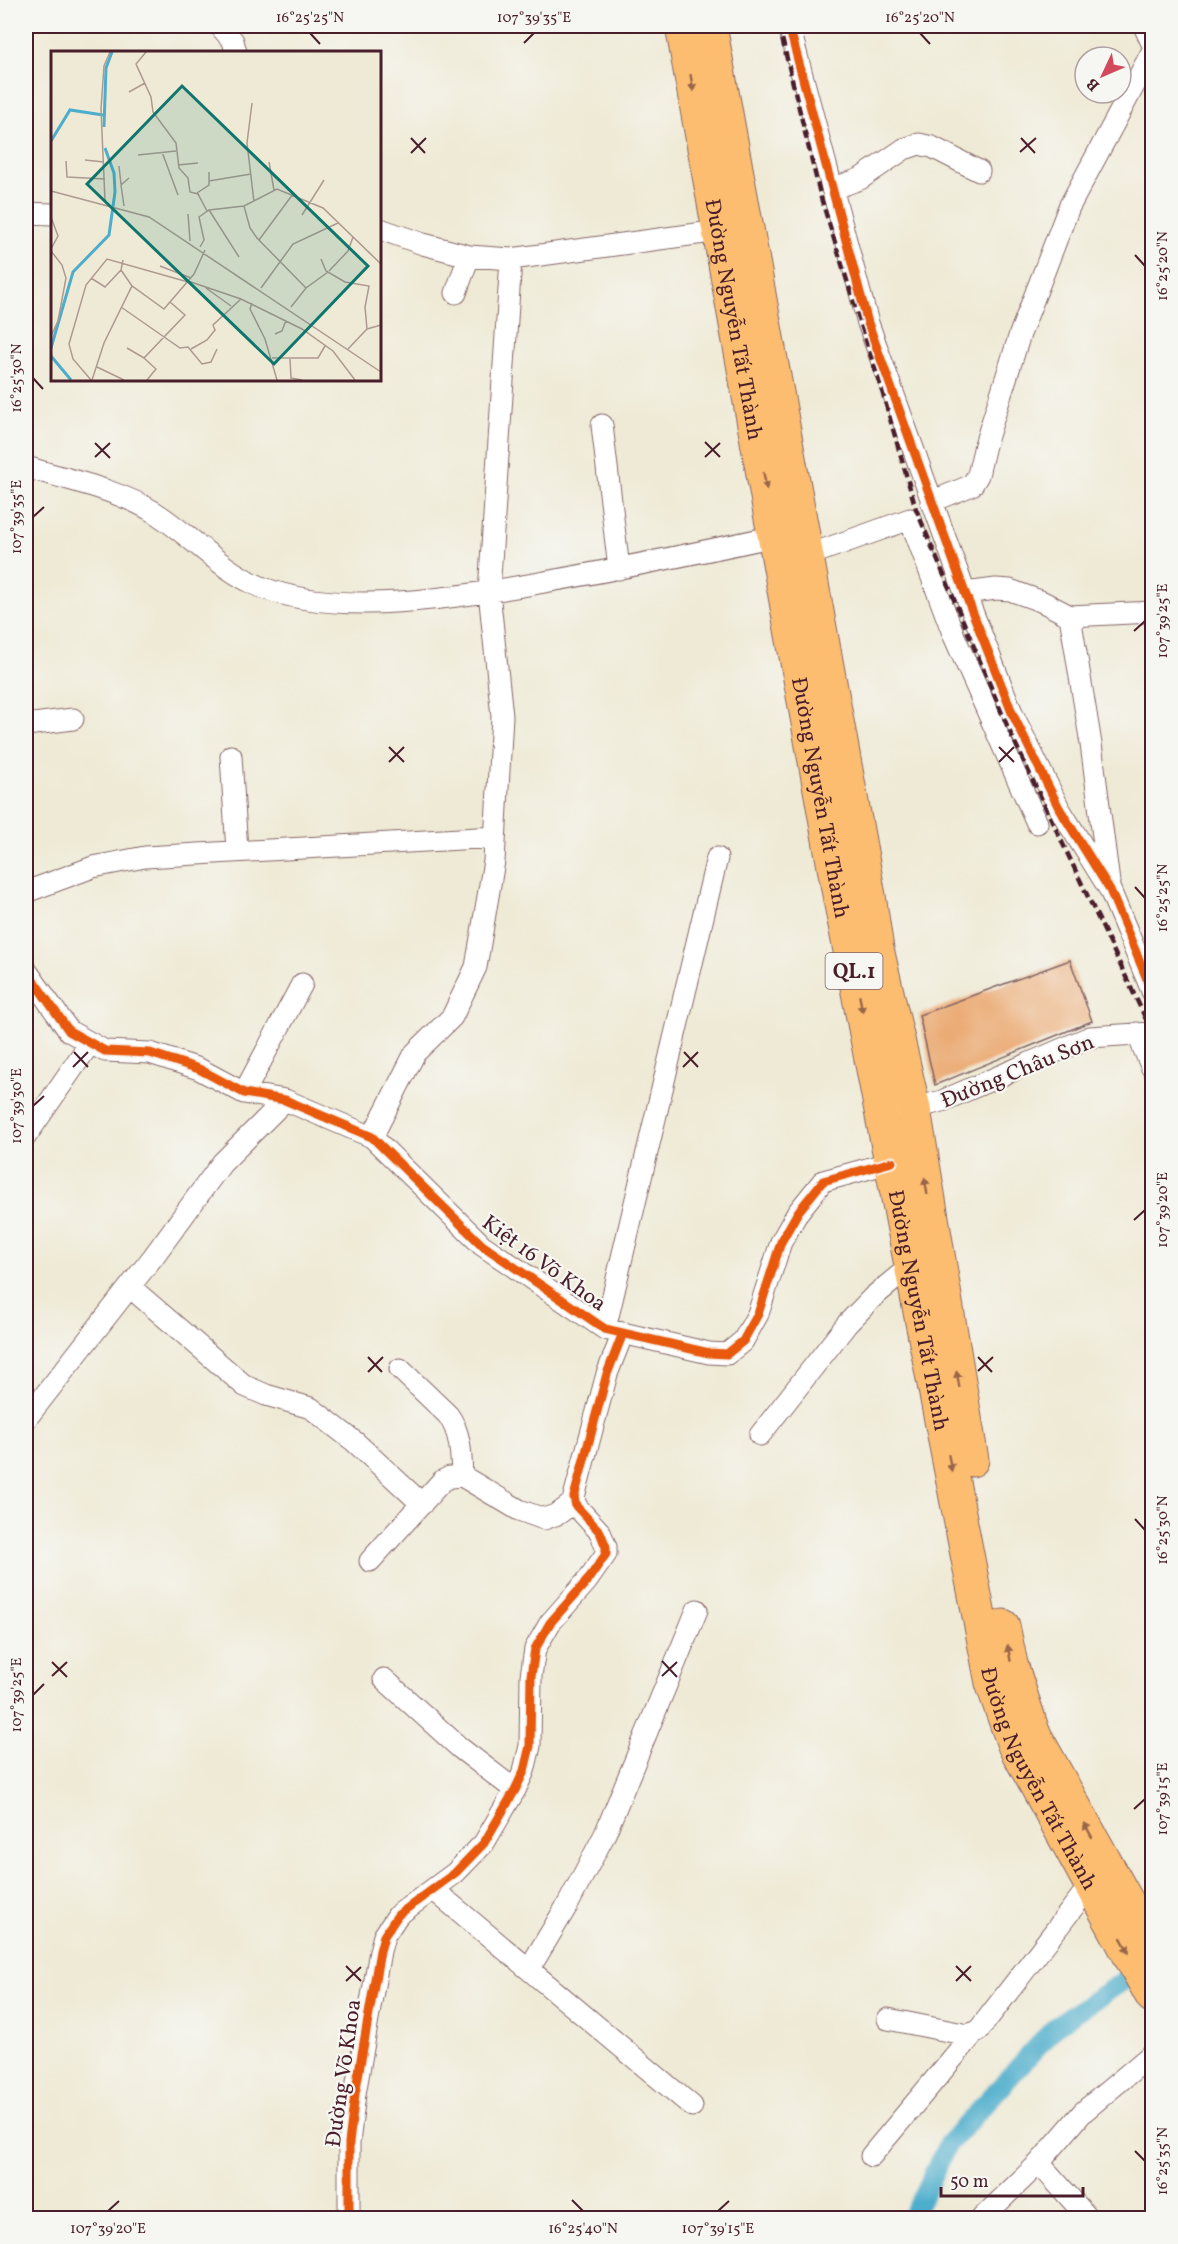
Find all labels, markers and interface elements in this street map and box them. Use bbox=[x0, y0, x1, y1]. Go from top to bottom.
text: 16°25'25"N bbox=[276, 8, 344, 29]
text: 107°39'35"E bbox=[497, 8, 571, 29]
text: 16°25'20"N bbox=[885, 8, 955, 29]
north arrow bbox=[1073, 45, 1133, 105]
inset map bbox=[51, 51, 381, 381]
text: B bbox=[1082, 72, 1105, 96]
one-way arrow bbox=[688, 74, 697, 93]
street label: Đường Nguyễn Tất Thành bbox=[696, 196, 770, 443]
text: 16°25'20"N bbox=[1153, 231, 1174, 301]
text: 16°25'30"N bbox=[7, 343, 28, 413]
one-way arrow bbox=[761, 472, 770, 491]
text: 107°39'35"E bbox=[7, 480, 28, 554]
text: 107°39'25"E bbox=[1153, 584, 1174, 658]
street label: Đường Nguyễn Tất Thành bbox=[782, 675, 856, 921]
text: 16°25'25"N bbox=[1153, 864, 1174, 932]
road number: QL.1 bbox=[826, 953, 882, 989]
one-way arrow bbox=[857, 995, 866, 1014]
street label: Đường Châu Sơn bbox=[937, 1027, 1099, 1117]
text: 107°39'30"E bbox=[7, 1068, 28, 1144]
text: 107°39'20"E bbox=[1153, 1172, 1174, 1248]
one-way arrow bbox=[922, 1177, 931, 1196]
street label: Đường Nguyễn Tất Thành bbox=[879, 1187, 956, 1434]
street label: Kiệt 16 Võ Khoa bbox=[475, 1208, 612, 1320]
one-way arrow bbox=[953, 1369, 962, 1388]
one-way arrow bbox=[946, 1454, 955, 1473]
text: 16°25'30"N bbox=[1153, 1495, 1174, 1565]
one-way arrow bbox=[1004, 1643, 1013, 1662]
text: 107°39'25"E bbox=[7, 1658, 28, 1732]
street label: Đường Nguyễn Tất Thành bbox=[971, 1665, 1104, 1896]
text: 107°39'15"E bbox=[1153, 1763, 1174, 1835]
one-way arrow bbox=[1083, 1821, 1093, 1838]
one-way arrow bbox=[1120, 1937, 1130, 1954]
street label: Đường Võ Khoa bbox=[319, 1997, 370, 2149]
text: 16°25'35"N bbox=[1153, 2127, 1174, 2195]
scale bar bbox=[941, 2160, 1084, 2198]
text: 50 m bbox=[950, 2170, 989, 2195]
text: 107°39'20"E bbox=[70, 2219, 146, 2240]
text: 16°25'40"N bbox=[548, 2219, 618, 2240]
text: 107°39'15"E bbox=[682, 2219, 754, 2240]

